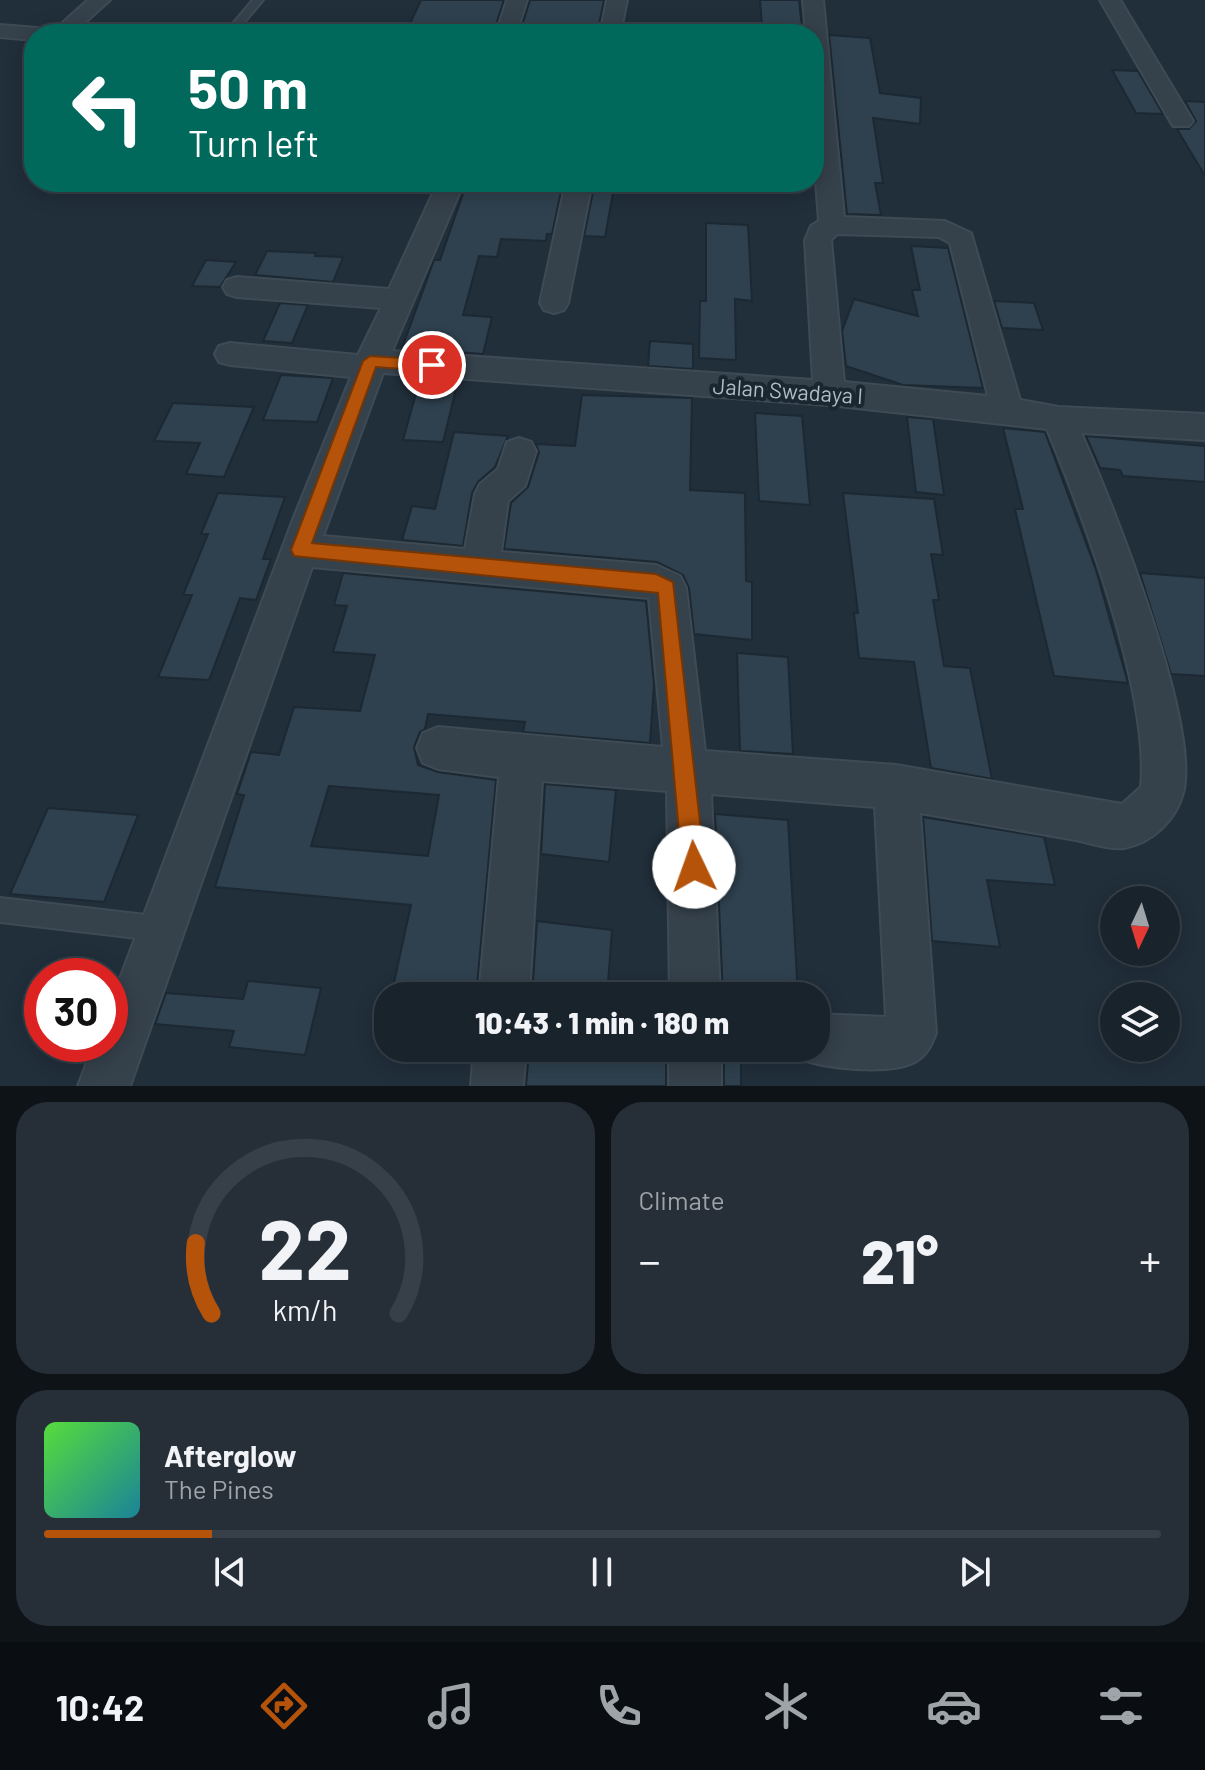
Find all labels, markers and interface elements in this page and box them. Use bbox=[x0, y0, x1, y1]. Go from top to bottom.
text: 50 m bbox=[188, 53, 308, 120]
icon: left bbox=[56, 56, 160, 160]
text: Turn left bbox=[188, 121, 319, 164]
pin bbox=[398, 331, 466, 399]
icon: arrive bbox=[410, 343, 454, 387]
street label: Jalan Swadaya I bbox=[712, 372, 864, 408]
position arrow bbox=[652, 825, 736, 909]
north arrow bbox=[1100, 886, 1180, 966]
map controls bbox=[1100, 886, 1180, 1062]
speed limit sign: 30 bbox=[24, 958, 128, 1062]
button: layers bbox=[1100, 982, 1180, 1062]
text: 10:43 · 1 min · 180 m bbox=[475, 1004, 729, 1040]
text: Climate bbox=[639, 1184, 725, 1215]
text: 22 bbox=[259, 1197, 352, 1297]
text: 21° bbox=[861, 1224, 939, 1296]
text: − bbox=[639, 1233, 661, 1286]
text: + bbox=[1139, 1233, 1161, 1286]
text: km/h bbox=[273, 1292, 338, 1327]
text: Afterglow bbox=[164, 1437, 297, 1473]
text: The Pines bbox=[164, 1473, 274, 1504]
icon: previous bbox=[208, 1550, 252, 1594]
icon: pause bbox=[580, 1550, 624, 1594]
icon: next bbox=[953, 1550, 997, 1594]
icon: directions bbox=[256, 1678, 312, 1734]
icon: music bbox=[423, 1678, 479, 1734]
icon: phone bbox=[591, 1678, 647, 1734]
icon: climate bbox=[758, 1678, 814, 1734]
icon: car bbox=[926, 1678, 982, 1734]
icon: filters bbox=[1093, 1678, 1149, 1734]
text: 10:42 bbox=[56, 1685, 144, 1728]

